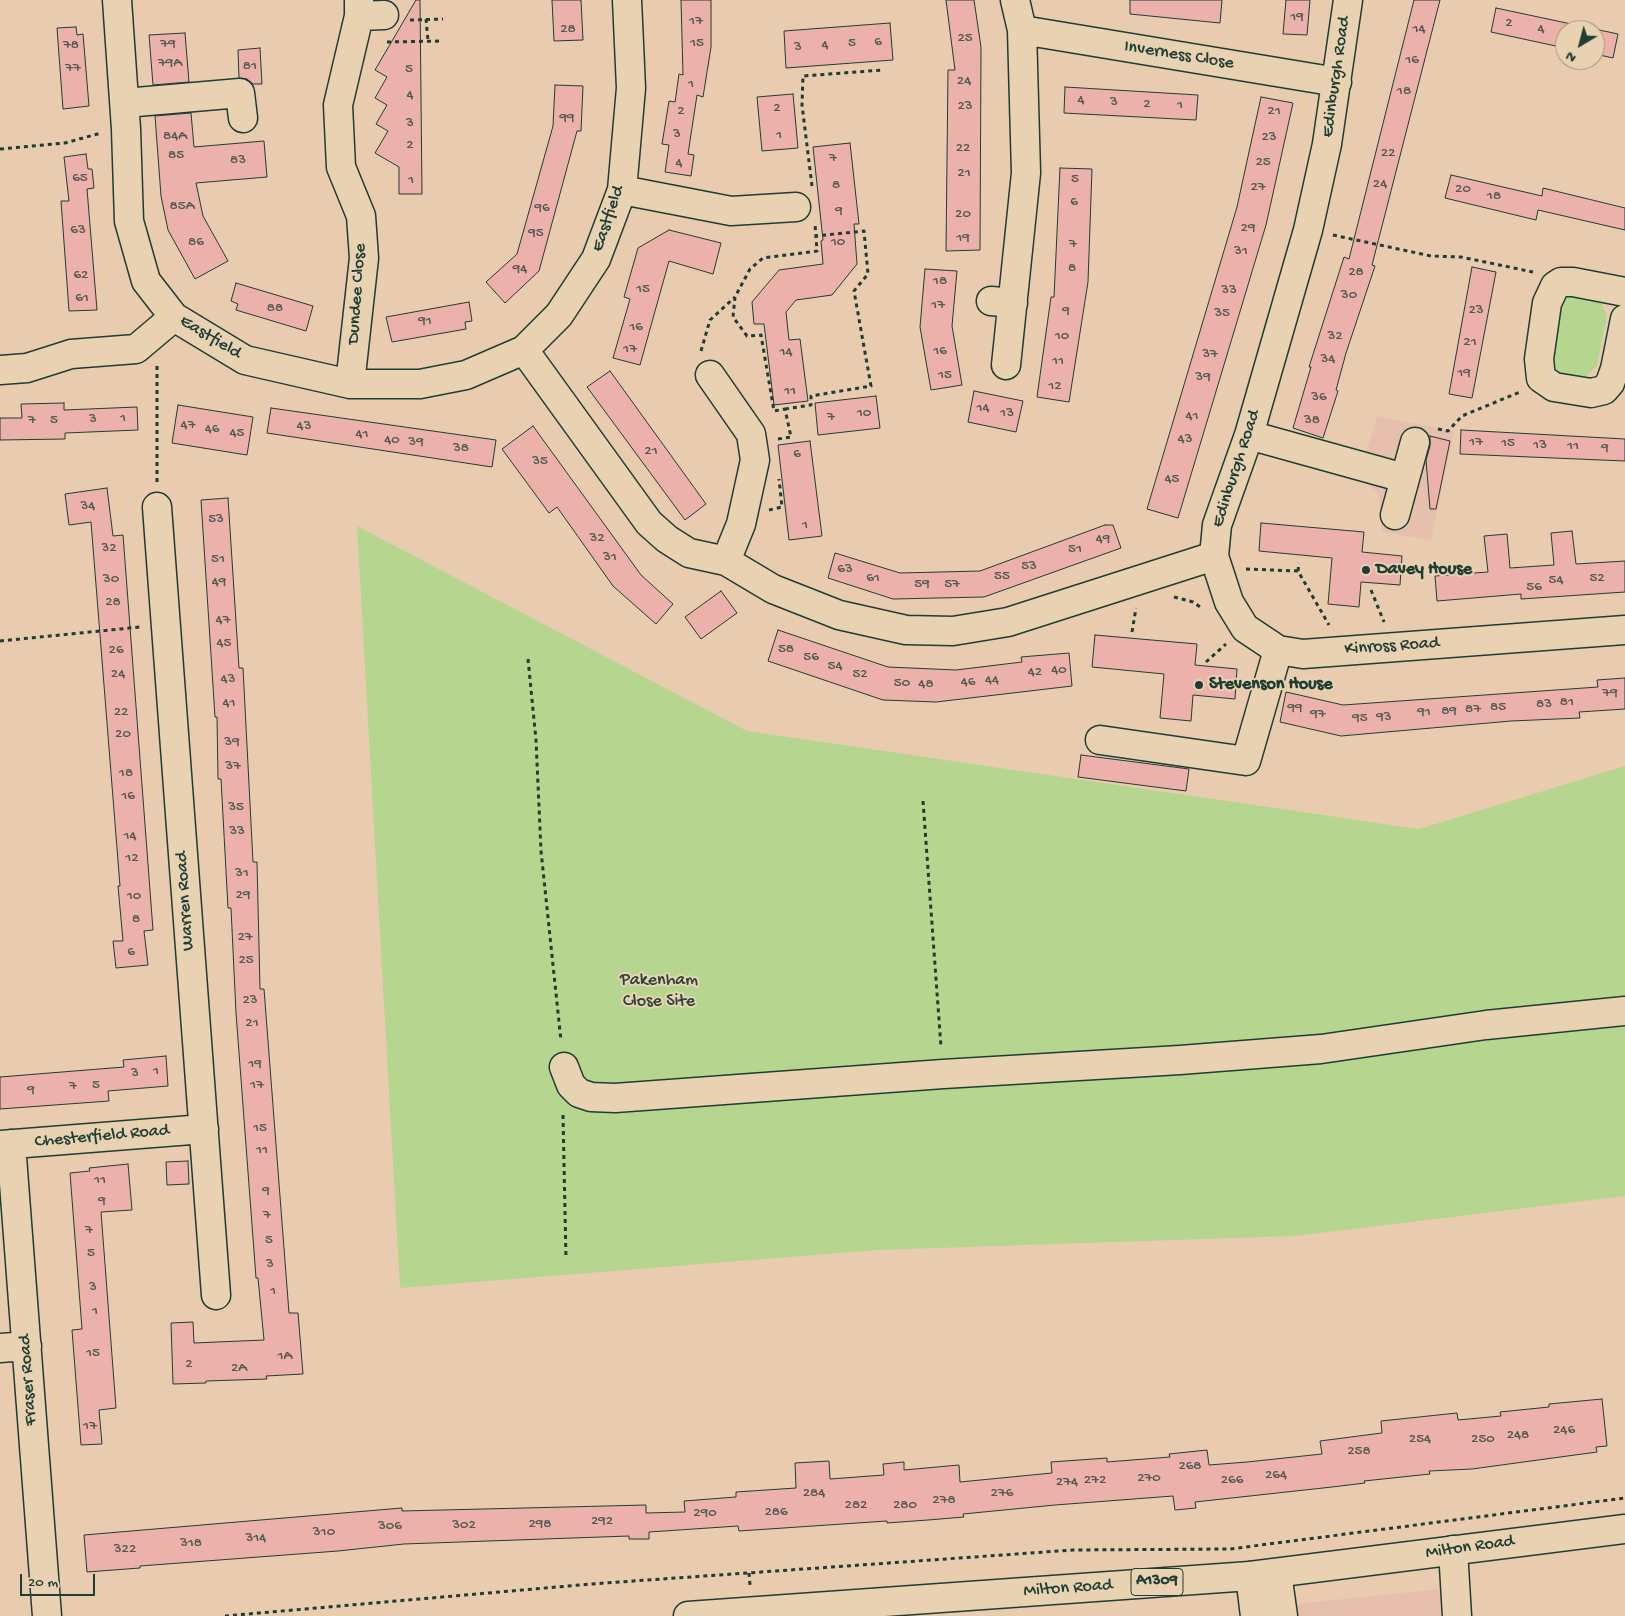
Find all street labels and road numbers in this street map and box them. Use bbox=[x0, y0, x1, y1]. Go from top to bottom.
street label: Edinburgh Road bbox=[1318, 15, 1356, 139]
street label: Inverness Close bbox=[1123, 37, 1235, 75]
street label: Eastfield bbox=[588, 183, 630, 255]
street label: Dundee Close bbox=[344, 243, 372, 345]
street label: Eastfield bbox=[175, 311, 245, 365]
street label: Edinburgh Road bbox=[1208, 408, 1266, 530]
street label: Kinross Road bbox=[1344, 633, 1440, 661]
street label: Warren Road bbox=[172, 851, 200, 951]
street label: Chesterfield Road bbox=[34, 1120, 170, 1154]
street label: Fraser Road bbox=[15, 1334, 43, 1426]
street label: Milton Road bbox=[1424, 1531, 1516, 1565]
road number: A1309 bbox=[1131, 1568, 1183, 1595]
street label: Milton Road bbox=[1023, 1575, 1113, 1603]

